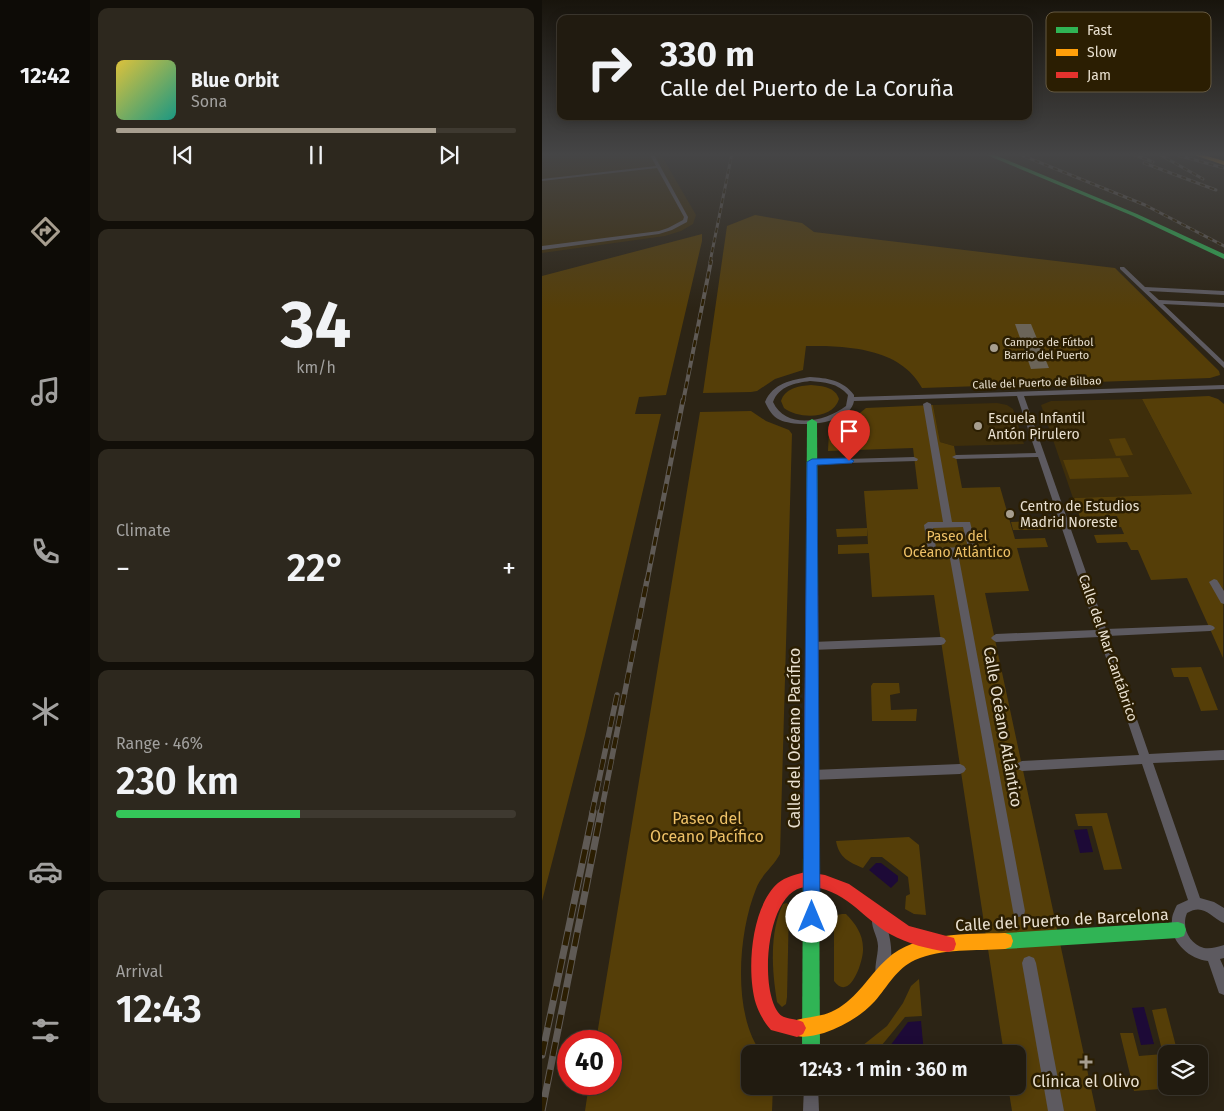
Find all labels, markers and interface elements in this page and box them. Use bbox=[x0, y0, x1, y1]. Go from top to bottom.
legend bbox=[1046, 12, 1211, 92]
text: Fast bbox=[1087, 22, 1113, 39]
text: 330 m bbox=[660, 33, 755, 75]
icon: right bbox=[577, 35, 642, 100]
text: Slow bbox=[1087, 44, 1117, 61]
text: 12:42 bbox=[20, 62, 70, 89]
text: Jam bbox=[1087, 67, 1111, 84]
text: Blue Orbit bbox=[191, 69, 279, 92]
text: Calle del Puerto de La Coruña bbox=[660, 75, 954, 102]
text: Sona bbox=[191, 92, 227, 111]
icon: previous bbox=[169, 141, 197, 169]
icon: pause bbox=[302, 141, 330, 169]
icon: next bbox=[435, 141, 463, 169]
icon: directions bbox=[28, 214, 63, 249]
text: 34 bbox=[281, 286, 351, 364]
place label: Campos de Fútbol Barrio del Puerto bbox=[1004, 336, 1094, 362]
marker: Campos de Fútbol Barrio del Puerto bbox=[988, 342, 1000, 354]
text: km/h bbox=[296, 358, 336, 377]
icon: music bbox=[28, 374, 63, 409]
street label: Calle del Puerto de Bilbao bbox=[972, 374, 1102, 392]
pin bbox=[828, 410, 870, 461]
place label: Escuela Infantil Antón Pirulero bbox=[988, 410, 1085, 443]
icon: arrive bbox=[835, 417, 863, 445]
marker: Escuela Infantil Antón Pirulero bbox=[972, 420, 984, 432]
place label: Centro de Estudios Madrid Noreste bbox=[1020, 498, 1140, 531]
marker: Centro de Estudios Madrid Noreste bbox=[1004, 508, 1016, 520]
text: Climate bbox=[116, 521, 171, 540]
park label: Paseo del Océano Atlántico bbox=[903, 528, 1011, 561]
icon: phone bbox=[28, 534, 63, 569]
text: 22° bbox=[287, 545, 345, 591]
text: − bbox=[116, 552, 130, 585]
text: + bbox=[502, 552, 516, 585]
street label: Calle del Mar Cantábrico bbox=[1075, 572, 1141, 724]
street label: Calle Océano Atlántico bbox=[980, 645, 1026, 809]
street label: Calle del Océano Pacífico bbox=[785, 648, 804, 828]
icon: climate bbox=[28, 694, 63, 729]
text: Range · 46% bbox=[116, 734, 203, 753]
text: 230 km bbox=[116, 758, 239, 804]
park label: Paseo del Oceano Pacífico bbox=[650, 809, 764, 846]
icon: car bbox=[28, 854, 63, 889]
position arrow bbox=[785, 890, 837, 942]
street label: Calle del Puerto de Barcelona bbox=[955, 905, 1169, 935]
text: Arrival bbox=[116, 962, 163, 981]
text: 12:43 bbox=[116, 986, 202, 1032]
icon: filters bbox=[28, 1013, 63, 1048]
speed limit sign: 40 bbox=[557, 1030, 622, 1095]
map controls bbox=[1158, 1045, 1208, 1095]
button: layers bbox=[1158, 1045, 1208, 1095]
marker: Clínica el Olivo bbox=[1079, 1055, 1093, 1069]
text: 12:43 · 1 min · 360 m bbox=[799, 1058, 968, 1081]
place label: Clínica el Olivo bbox=[1032, 1072, 1140, 1091]

